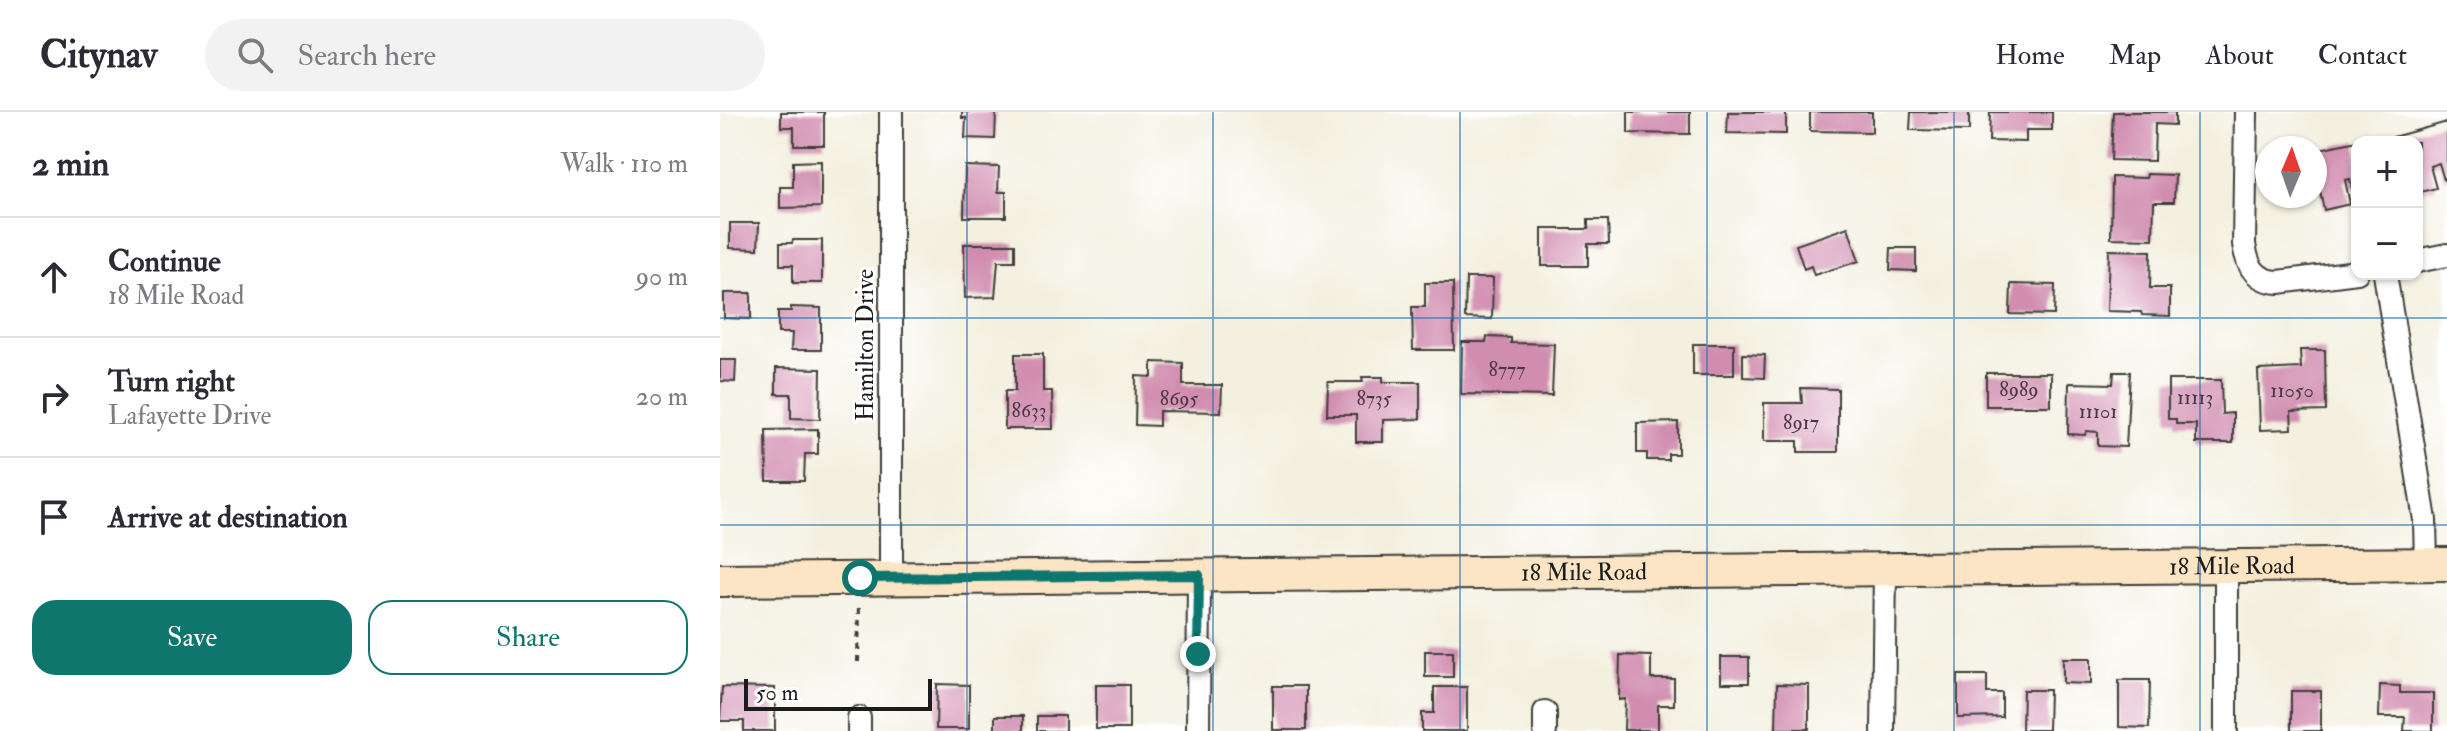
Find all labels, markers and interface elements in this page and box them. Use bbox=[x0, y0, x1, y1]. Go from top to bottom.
search box bbox=[205, 19, 765, 91]
text: Citynav bbox=[40, 31, 157, 79]
icon: search bbox=[233, 33, 277, 77]
text: Search here bbox=[297, 37, 436, 74]
text: Home bbox=[1995, 38, 2065, 73]
text: Map bbox=[2109, 38, 2161, 73]
text: About bbox=[2205, 38, 2274, 73]
text: Contact bbox=[2318, 38, 2407, 73]
north arrow bbox=[2255, 136, 2327, 208]
map controls bbox=[2351, 136, 2423, 280]
button: + bbox=[2351, 136, 2423, 208]
text: 2 min bbox=[32, 143, 109, 186]
text: Walk · 110 m bbox=[561, 148, 688, 180]
button: − bbox=[2351, 208, 2423, 280]
text: Continue bbox=[108, 243, 221, 280]
icon: ahead bbox=[32, 255, 76, 299]
text: 90 m bbox=[636, 261, 688, 293]
street label: Hamilton Drive bbox=[850, 269, 881, 421]
text: 18 Mile Road bbox=[108, 280, 244, 312]
house number: 8777 bbox=[1489, 357, 1525, 382]
text: Turn right bbox=[108, 363, 235, 400]
icon: right bbox=[32, 375, 76, 419]
house number: 8989 bbox=[1999, 377, 2039, 402]
house number: 11050 bbox=[2270, 378, 2314, 403]
text: 20 m bbox=[636, 381, 688, 413]
house number: 11113 bbox=[2177, 385, 2213, 410]
house number: 8695 bbox=[1160, 386, 1198, 411]
house number: 8735 bbox=[1356, 386, 1392, 411]
house number: 8633 bbox=[1012, 398, 1046, 423]
house number: 11101 bbox=[2079, 399, 2117, 424]
text: Lafayette Drive bbox=[108, 400, 271, 432]
house number: 8917 bbox=[1783, 410, 1819, 435]
icon: arrive bbox=[32, 495, 76, 539]
text: Arrive at destination bbox=[108, 499, 348, 536]
street label: 18 Mile Road bbox=[2169, 550, 2295, 583]
street label: 18 Mile Road bbox=[1521, 556, 1647, 589]
route start bbox=[842, 560, 878, 596]
button: Save bbox=[32, 600, 352, 675]
button: Share bbox=[368, 600, 688, 675]
route end bbox=[1180, 636, 1216, 672]
scale bar bbox=[744, 675, 932, 711]
text: 50 m bbox=[756, 679, 798, 707]

